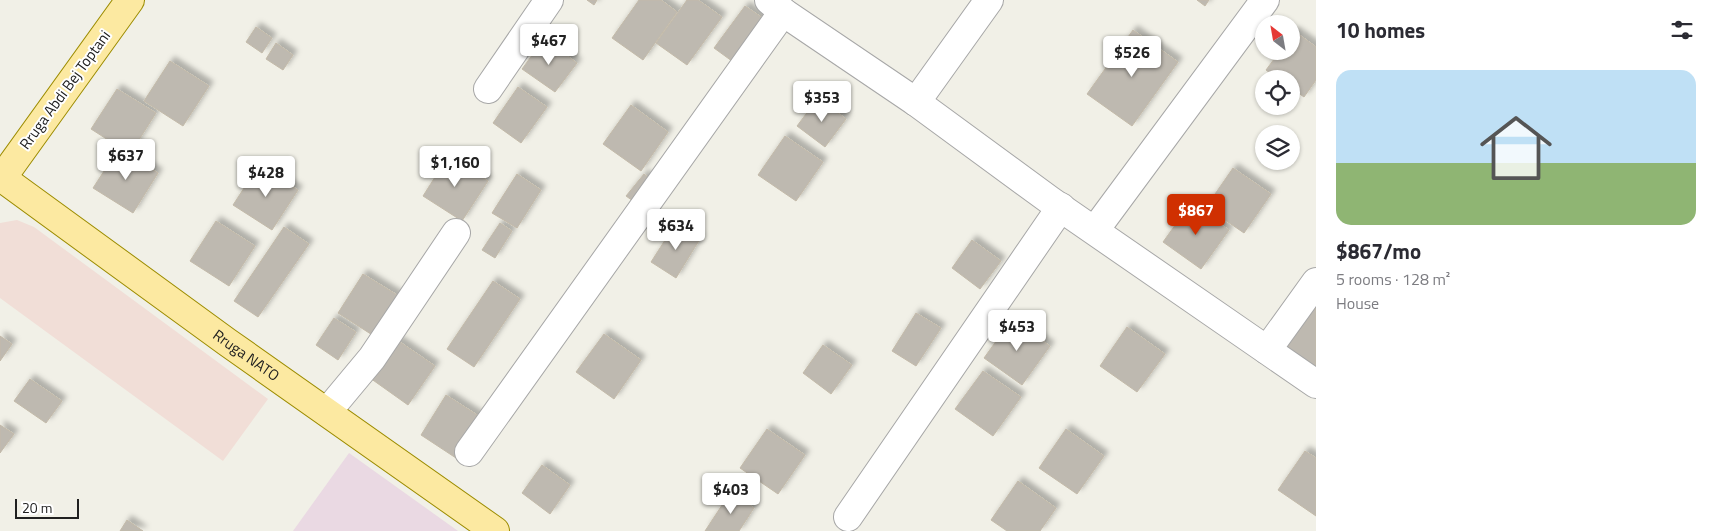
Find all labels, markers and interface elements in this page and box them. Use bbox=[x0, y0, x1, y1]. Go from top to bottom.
text: 10 homes bbox=[1336, 14, 1425, 46]
north arrow bbox=[1255, 15, 1300, 60]
map controls bbox=[1255, 15, 1300, 170]
icon: filters bbox=[1668, 16, 1696, 44]
pin: $467 bbox=[519, 23, 579, 66]
street label: Rruga Abdi Bej Toptani bbox=[14, 25, 116, 154]
text: $467 bbox=[531, 28, 567, 52]
pin: $526 bbox=[1102, 36, 1162, 78]
text: $526 bbox=[1114, 40, 1150, 64]
button: locate bbox=[1255, 70, 1300, 115]
pin: $353 bbox=[792, 80, 852, 123]
text: $353 bbox=[804, 85, 840, 109]
icon: home bbox=[1471, 103, 1561, 193]
button: layers bbox=[1255, 125, 1300, 170]
pin: $637 bbox=[96, 138, 156, 181]
text: $637 bbox=[108, 143, 144, 167]
pin: $1,160 bbox=[414, 146, 496, 188]
text: $1,160 bbox=[430, 150, 480, 174]
pin: $428 bbox=[236, 156, 296, 198]
text: $428 bbox=[248, 160, 284, 184]
pin: $867 bbox=[1166, 194, 1226, 236]
text: $867 bbox=[1178, 198, 1214, 222]
pin: $634 bbox=[646, 208, 706, 251]
text: $634 bbox=[658, 213, 694, 237]
text: $867/mo bbox=[1336, 235, 1421, 267]
text: 5 rooms · 128 m² bbox=[1336, 267, 1450, 291]
text: House bbox=[1336, 291, 1379, 315]
pin: $453 bbox=[987, 310, 1047, 352]
text: $453 bbox=[999, 314, 1035, 338]
street label: Rruga NATO bbox=[208, 323, 284, 387]
pin: $403 bbox=[701, 472, 761, 515]
text: $403 bbox=[713, 477, 749, 501]
scale bar bbox=[15, 496, 79, 519]
text: 20 m bbox=[22, 497, 52, 518]

